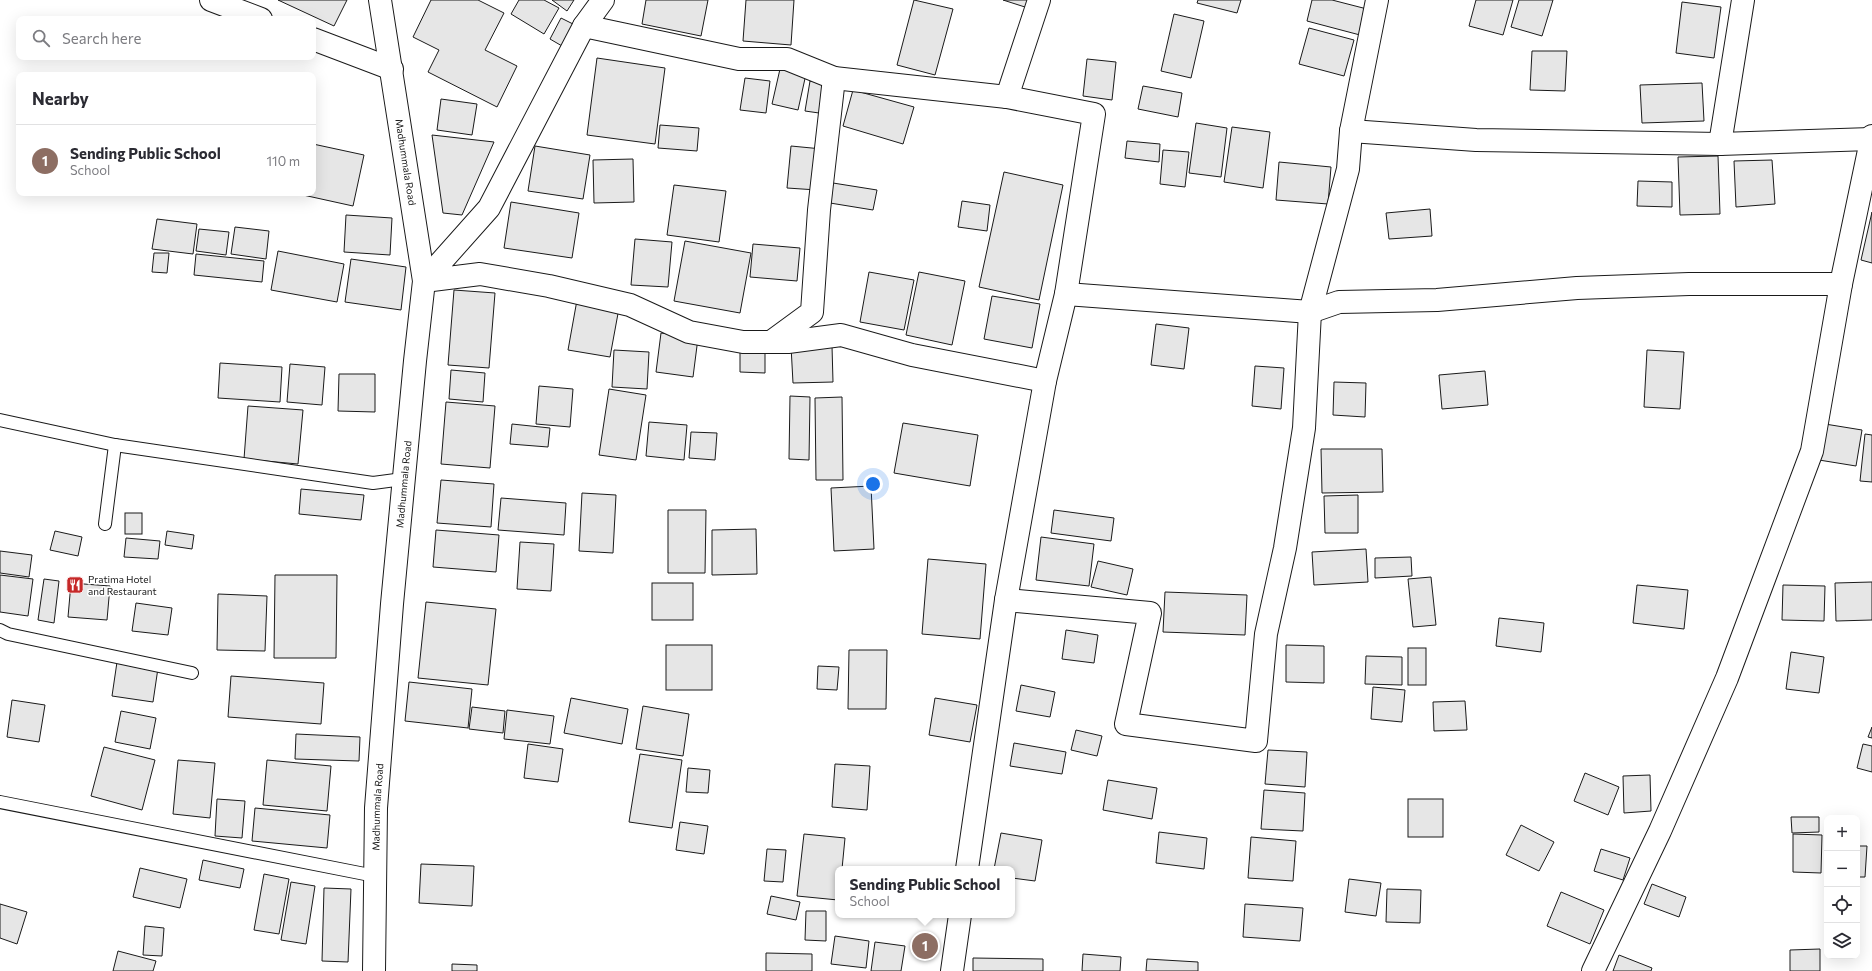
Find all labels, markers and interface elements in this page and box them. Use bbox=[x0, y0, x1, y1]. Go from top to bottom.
search box bbox=[16, 16, 316, 60]
icon: search bbox=[30, 27, 52, 49]
text: Search here bbox=[62, 29, 141, 47]
text: Nearby bbox=[32, 88, 89, 109]
street label: Madhummala Road bbox=[393, 118, 419, 206]
text: Sending Public School bbox=[70, 144, 221, 162]
text: 1 bbox=[42, 153, 48, 169]
text: 110 m bbox=[267, 153, 300, 169]
text: School bbox=[70, 162, 110, 178]
street label: Madhummala Road bbox=[393, 440, 413, 528]
your location bbox=[863, 474, 883, 494]
place label: Pratima Hotel and Restaurant bbox=[88, 573, 157, 597]
restaurant icon: Pratima Hotel and Restaurant bbox=[65, 575, 85, 595]
street label: Madhummala Road bbox=[369, 763, 386, 851]
map controls bbox=[1824, 815, 1860, 959]
button: + bbox=[1824, 815, 1860, 851]
button: − bbox=[1824, 851, 1860, 887]
popup bbox=[835, 866, 1015, 918]
text: Sending Public School bbox=[850, 875, 1000, 893]
button: locate bbox=[1824, 887, 1860, 923]
text: School bbox=[850, 893, 890, 909]
button: layers bbox=[1824, 923, 1860, 959]
pin: 1 bbox=[912, 931, 938, 961]

